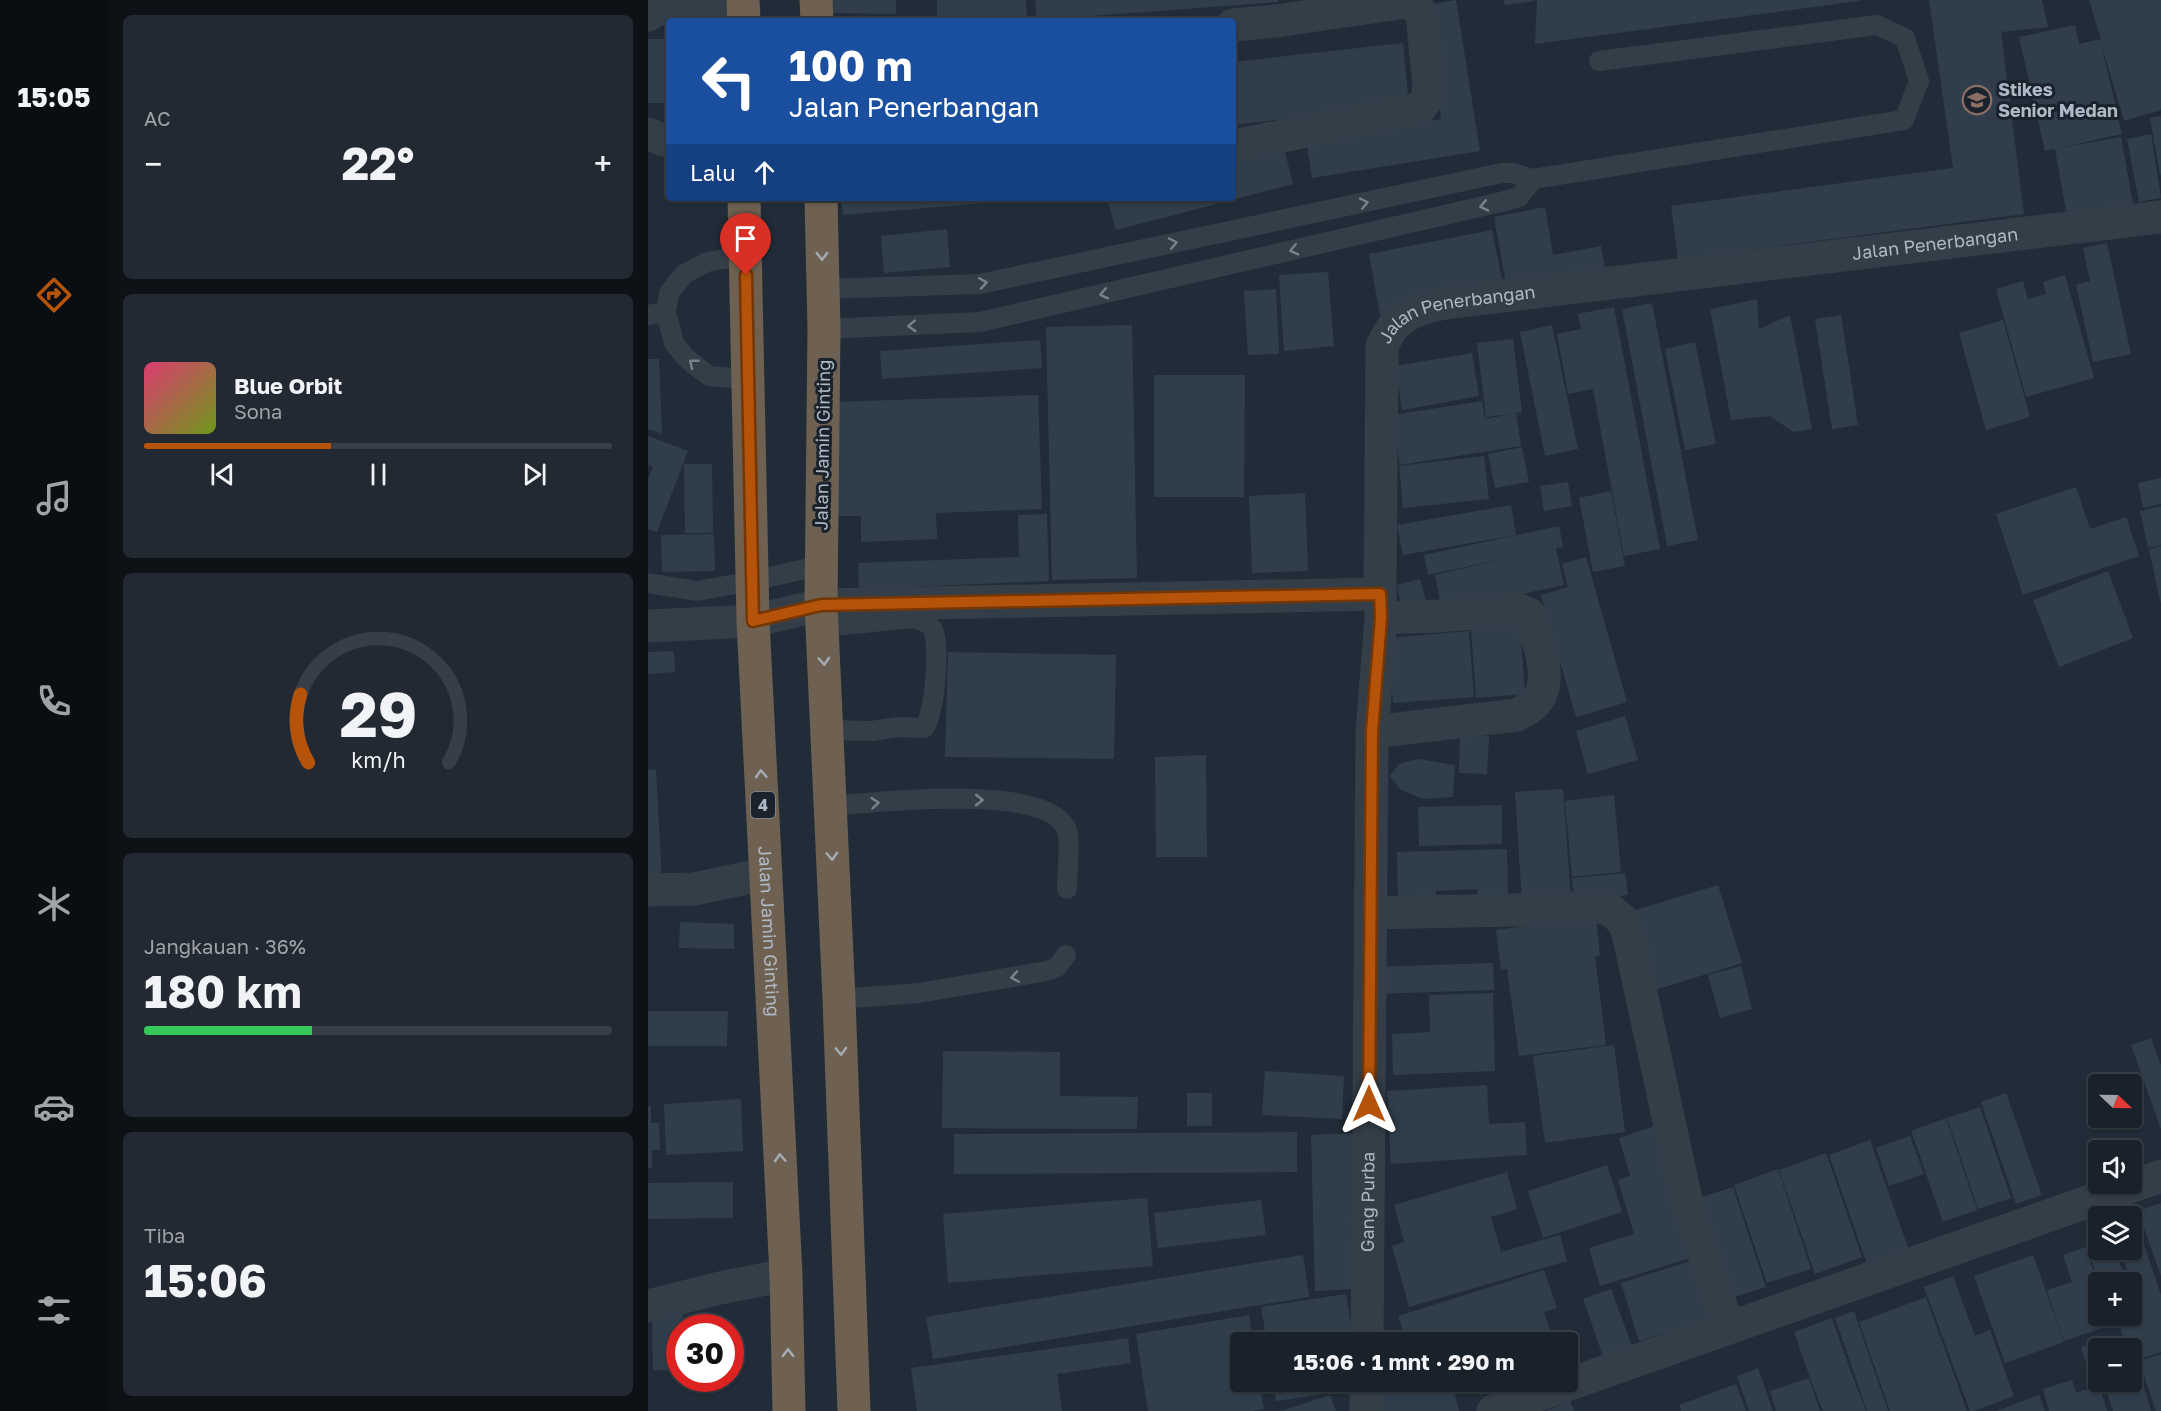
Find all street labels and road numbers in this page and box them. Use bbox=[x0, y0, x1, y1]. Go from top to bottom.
street label: Jalan Penerbangan bbox=[1851, 222, 2019, 264]
street label: Jalan Penerbangan bbox=[1373, 280, 1537, 347]
street label: Jalan Jamin Ginting bbox=[810, 359, 834, 531]
road number: 4 bbox=[751, 792, 775, 818]
street label: Jalan Jamin Ginting bbox=[754, 846, 785, 1017]
street label: Gang Purba bbox=[1356, 1152, 1379, 1252]

